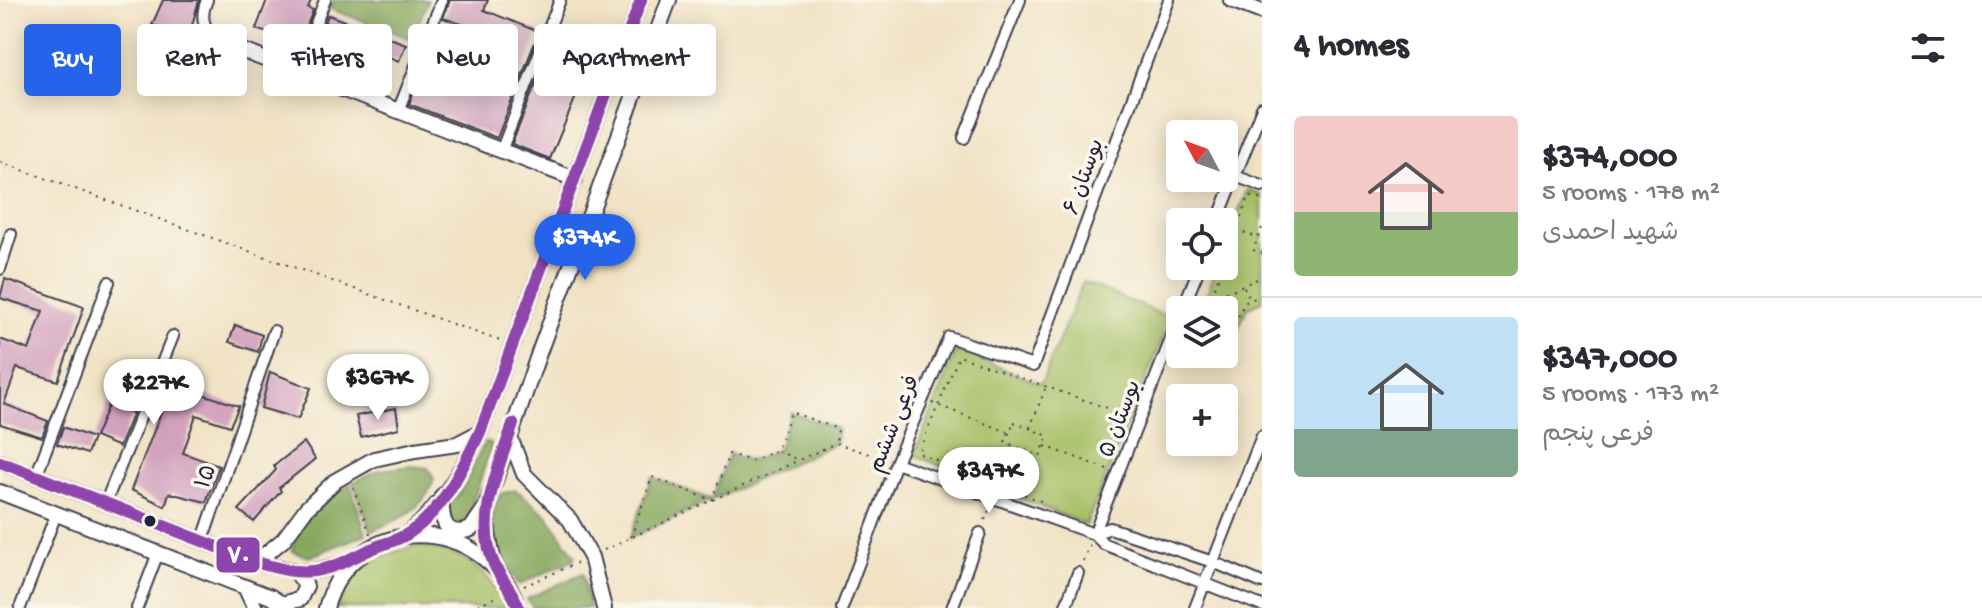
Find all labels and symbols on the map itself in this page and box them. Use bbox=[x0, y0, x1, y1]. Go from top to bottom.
north arrow bbox=[1166, 120, 1238, 192]
street label: بوستان ۶ bbox=[1060, 136, 1111, 219]
pin: $374K bbox=[529, 214, 641, 282]
pin: $367K bbox=[322, 354, 434, 422]
pin: $227K bbox=[98, 359, 210, 427]
street label: فرعی ششم bbox=[864, 372, 927, 477]
street label: بوستان ۵ bbox=[1095, 377, 1148, 462]
pin: $347K bbox=[933, 447, 1045, 515]
street label: ۱۵ bbox=[192, 462, 224, 493]
unlabelled marker bbox=[142, 513, 158, 529]
line badge: ۷۰ bbox=[215, 536, 261, 574]
text: ۷۰ bbox=[226, 546, 250, 572]

